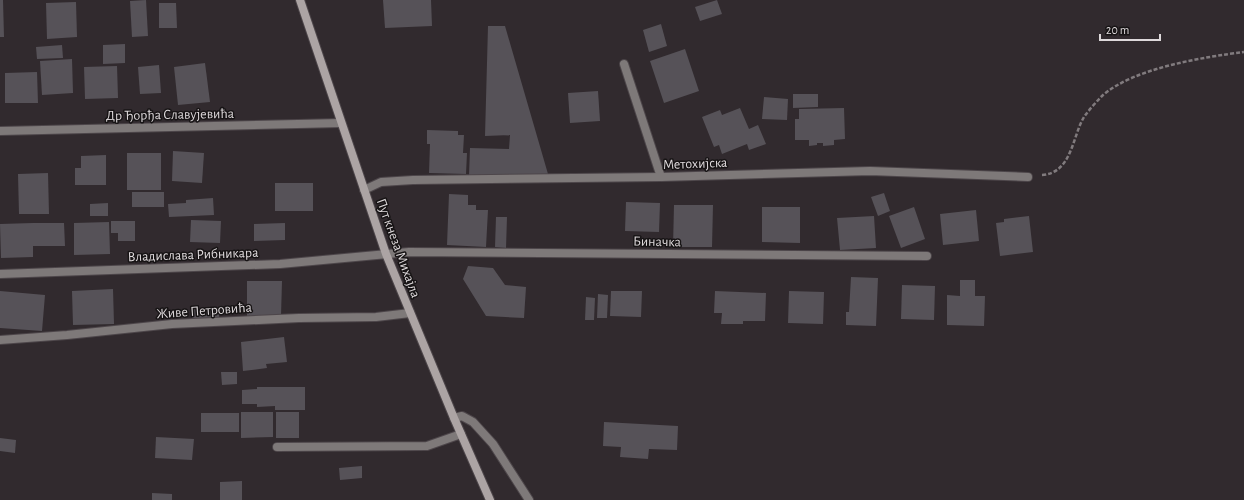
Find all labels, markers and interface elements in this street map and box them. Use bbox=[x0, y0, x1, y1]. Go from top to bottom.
scale bar bbox=[1100, 16, 1160, 42]
text: 20 m bbox=[1106, 24, 1129, 36]
street label: Др Ђорђа Славујевића bbox=[106, 107, 235, 123]
street label: Метохијска bbox=[662, 156, 728, 172]
street label: Пут кнеза Михајла bbox=[374, 197, 423, 300]
street label: Биначка bbox=[633, 235, 682, 249]
street label: Владислава Рибникара bbox=[127, 246, 259, 264]
street label: Живе Петровића bbox=[156, 301, 253, 321]

